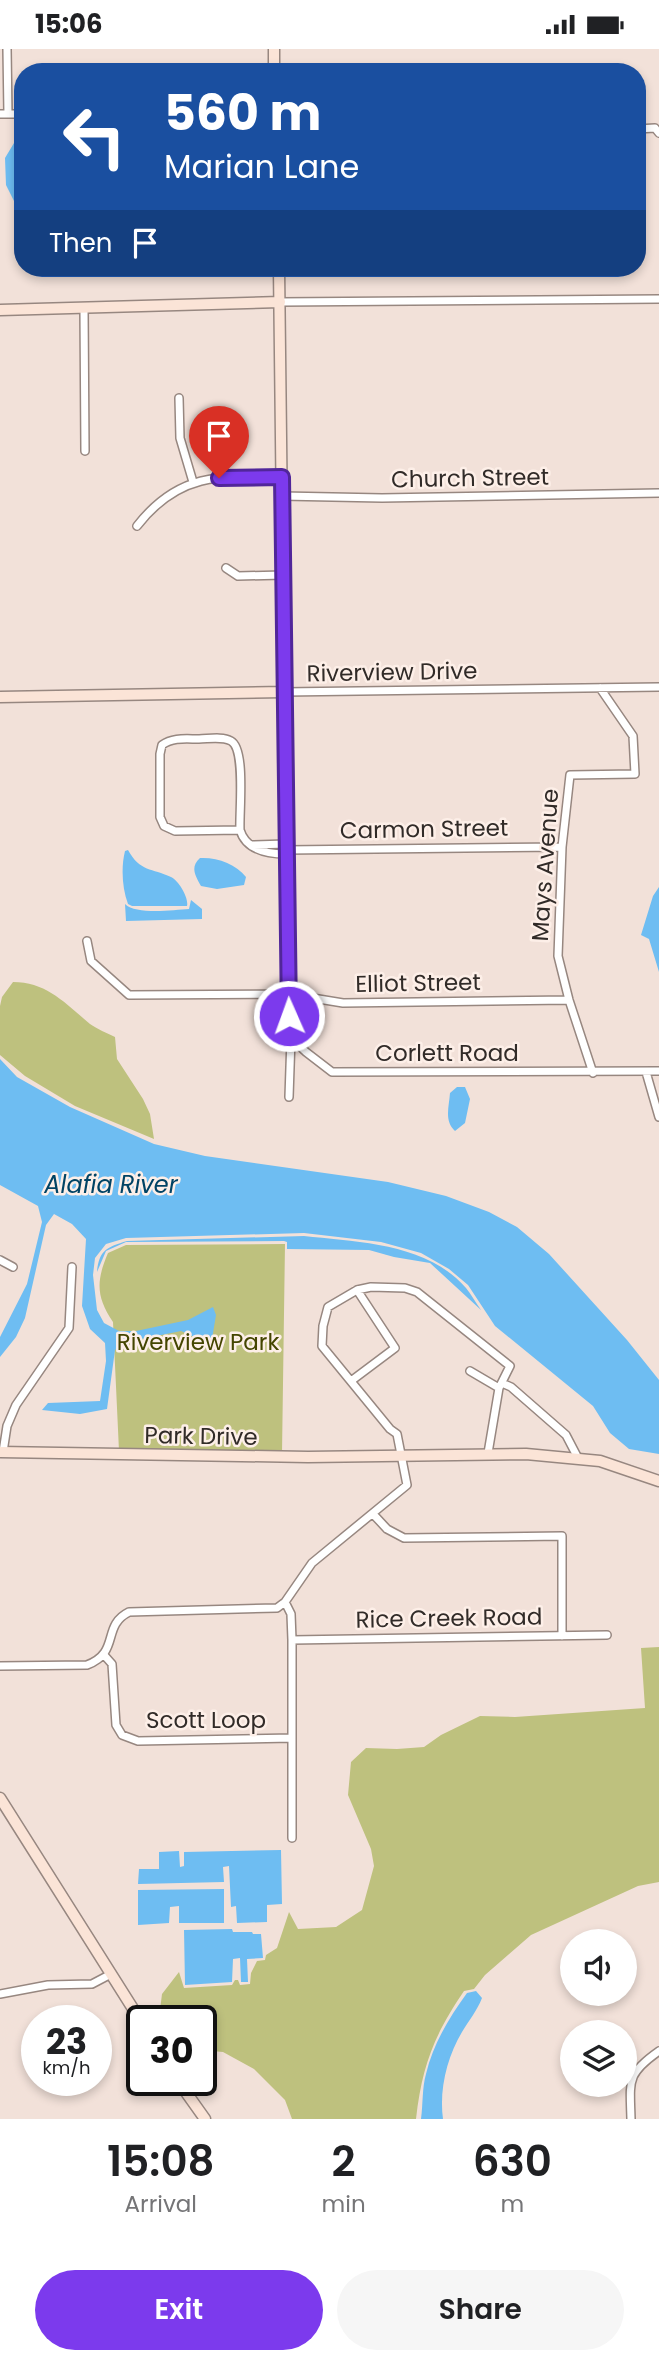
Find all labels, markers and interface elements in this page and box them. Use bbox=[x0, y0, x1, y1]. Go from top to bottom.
text: 15:06 bbox=[35, 6, 103, 42]
text: 560 m bbox=[164, 79, 321, 147]
icon: left bbox=[49, 91, 140, 182]
text: Marian Lane bbox=[164, 144, 359, 189]
icon: arrive bbox=[126, 224, 164, 262]
text: Then bbox=[49, 225, 112, 261]
pin bbox=[189, 406, 249, 478]
icon: arrive bbox=[200, 417, 238, 455]
street label: Church Street bbox=[391, 461, 549, 495]
street label: Riverview Drive bbox=[306, 655, 478, 689]
street label: Mays Avenue bbox=[524, 788, 566, 942]
street label: Carmon Street bbox=[339, 812, 509, 846]
street label: Elliot Street bbox=[355, 966, 481, 1000]
position arrow bbox=[252, 979, 326, 1053]
street label: Corlett Road bbox=[375, 1037, 519, 1069]
water label: Alafia River bbox=[43, 1168, 179, 1201]
park label: Riverview Park bbox=[117, 1326, 279, 1358]
street label: Park Drive bbox=[144, 1419, 258, 1453]
street label: Rice Creek Road bbox=[355, 1600, 543, 1636]
street label: Scott Loop bbox=[146, 1704, 266, 1736]
map controls bbox=[560, 1929, 637, 2097]
button: sound bbox=[560, 1929, 637, 2006]
speed limit sign: 30 bbox=[126, 2005, 217, 2096]
text: 23 bbox=[46, 2017, 87, 2066]
button: layers bbox=[560, 2020, 637, 2097]
text: km/h bbox=[43, 2055, 90, 2080]
text: 15:08 bbox=[107, 2132, 215, 2191]
text: 2 bbox=[332, 2132, 356, 2191]
text: 630 bbox=[473, 2132, 552, 2191]
text: Arrival bbox=[125, 2188, 197, 2220]
text: min bbox=[322, 2188, 366, 2220]
text: m bbox=[500, 2188, 524, 2220]
button: Exit bbox=[35, 2270, 323, 2350]
button: Share bbox=[337, 2270, 624, 2350]

